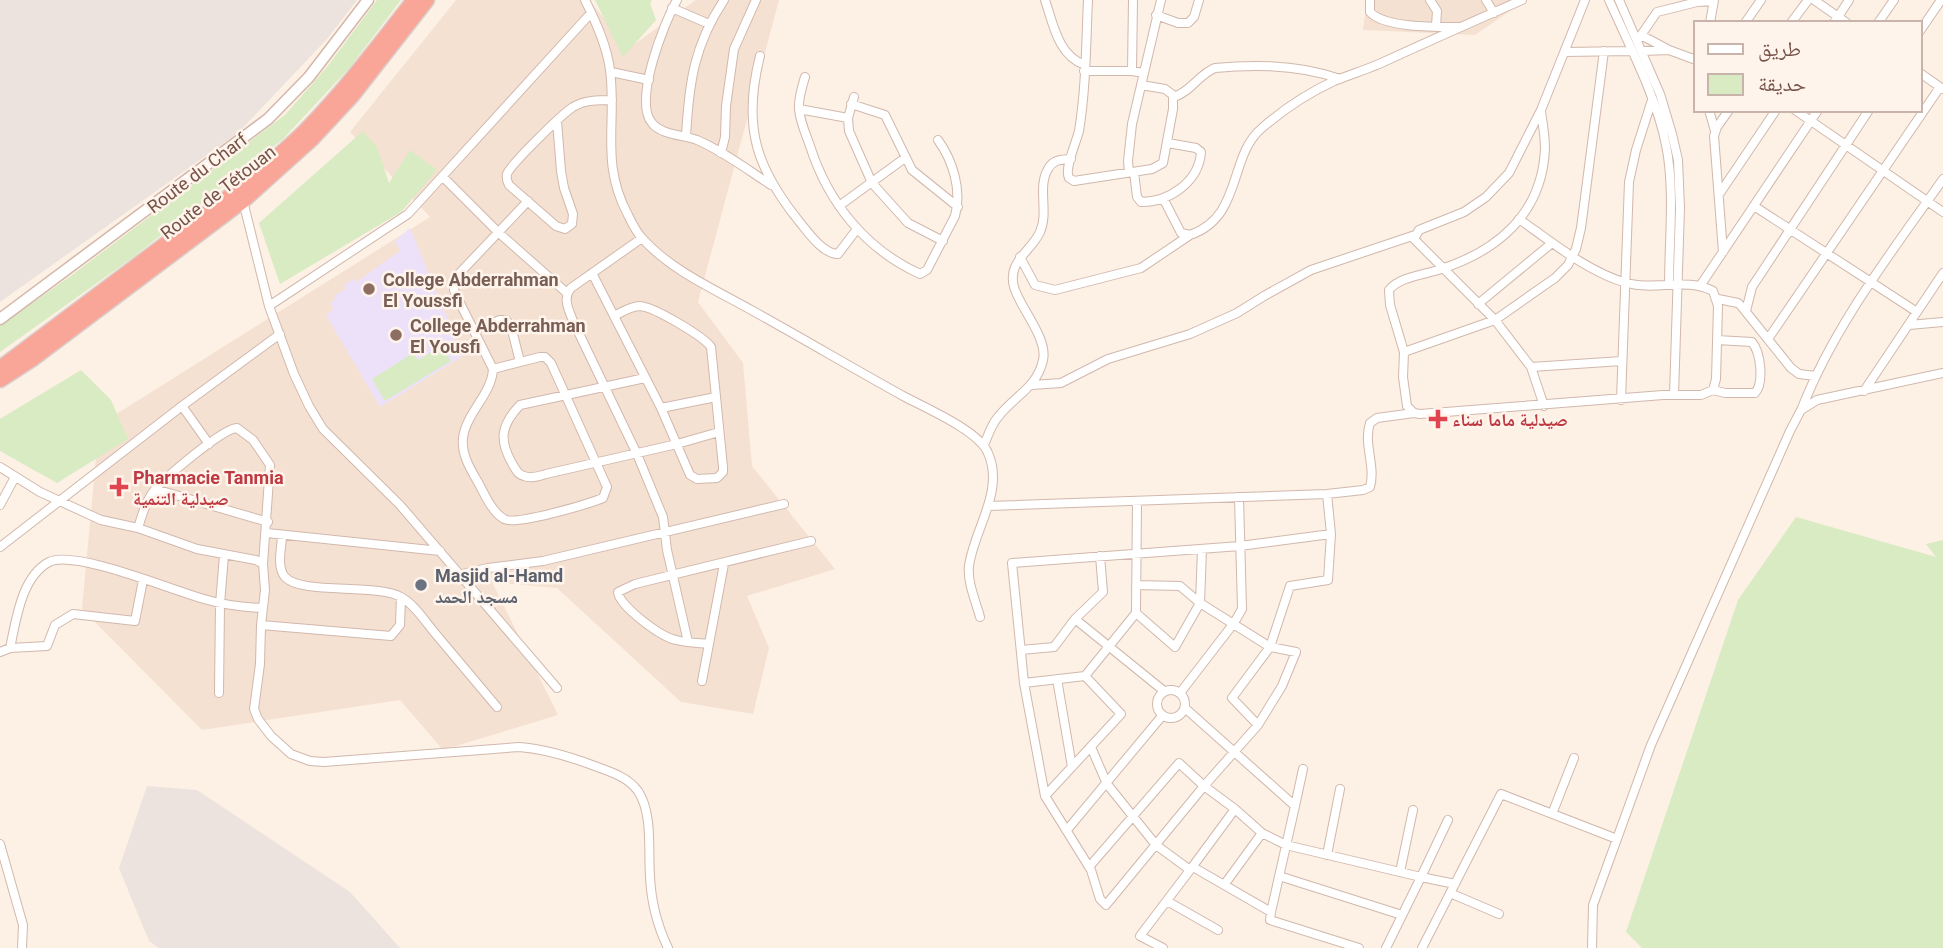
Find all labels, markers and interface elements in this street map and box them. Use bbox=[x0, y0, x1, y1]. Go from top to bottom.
legend bbox=[1694, 21, 1922, 112]
text: طريق bbox=[1758, 37, 1801, 62]
text: حديقة bbox=[1758, 72, 1806, 96]
street label: Route du Charf bbox=[143, 128, 252, 217]
street label: Route de Tétouan bbox=[156, 141, 280, 243]
place label: College Abderrahman El Youssfi bbox=[383, 269, 559, 311]
marker: College Abderrahman El Youssfi bbox=[361, 281, 377, 297]
place label: College Abderrahman El Yousfi bbox=[410, 315, 586, 357]
marker: College Abderrahman El Yousfi bbox=[388, 327, 404, 343]
place label: صيدلية ماما سناء bbox=[1452, 409, 1568, 430]
marker: صيدلية ماما سناء bbox=[1430, 411, 1446, 427]
place label: Pharmacie Tanmia صيدلية التنمية bbox=[133, 467, 284, 509]
marker: Pharmacie Tanmia صيدلية التنمية bbox=[111, 479, 127, 495]
place label: Masjid al-Hamd مسجد الحمد bbox=[435, 565, 563, 607]
marker: Masjid al-Hamd مسجد الحمد bbox=[413, 577, 429, 593]

